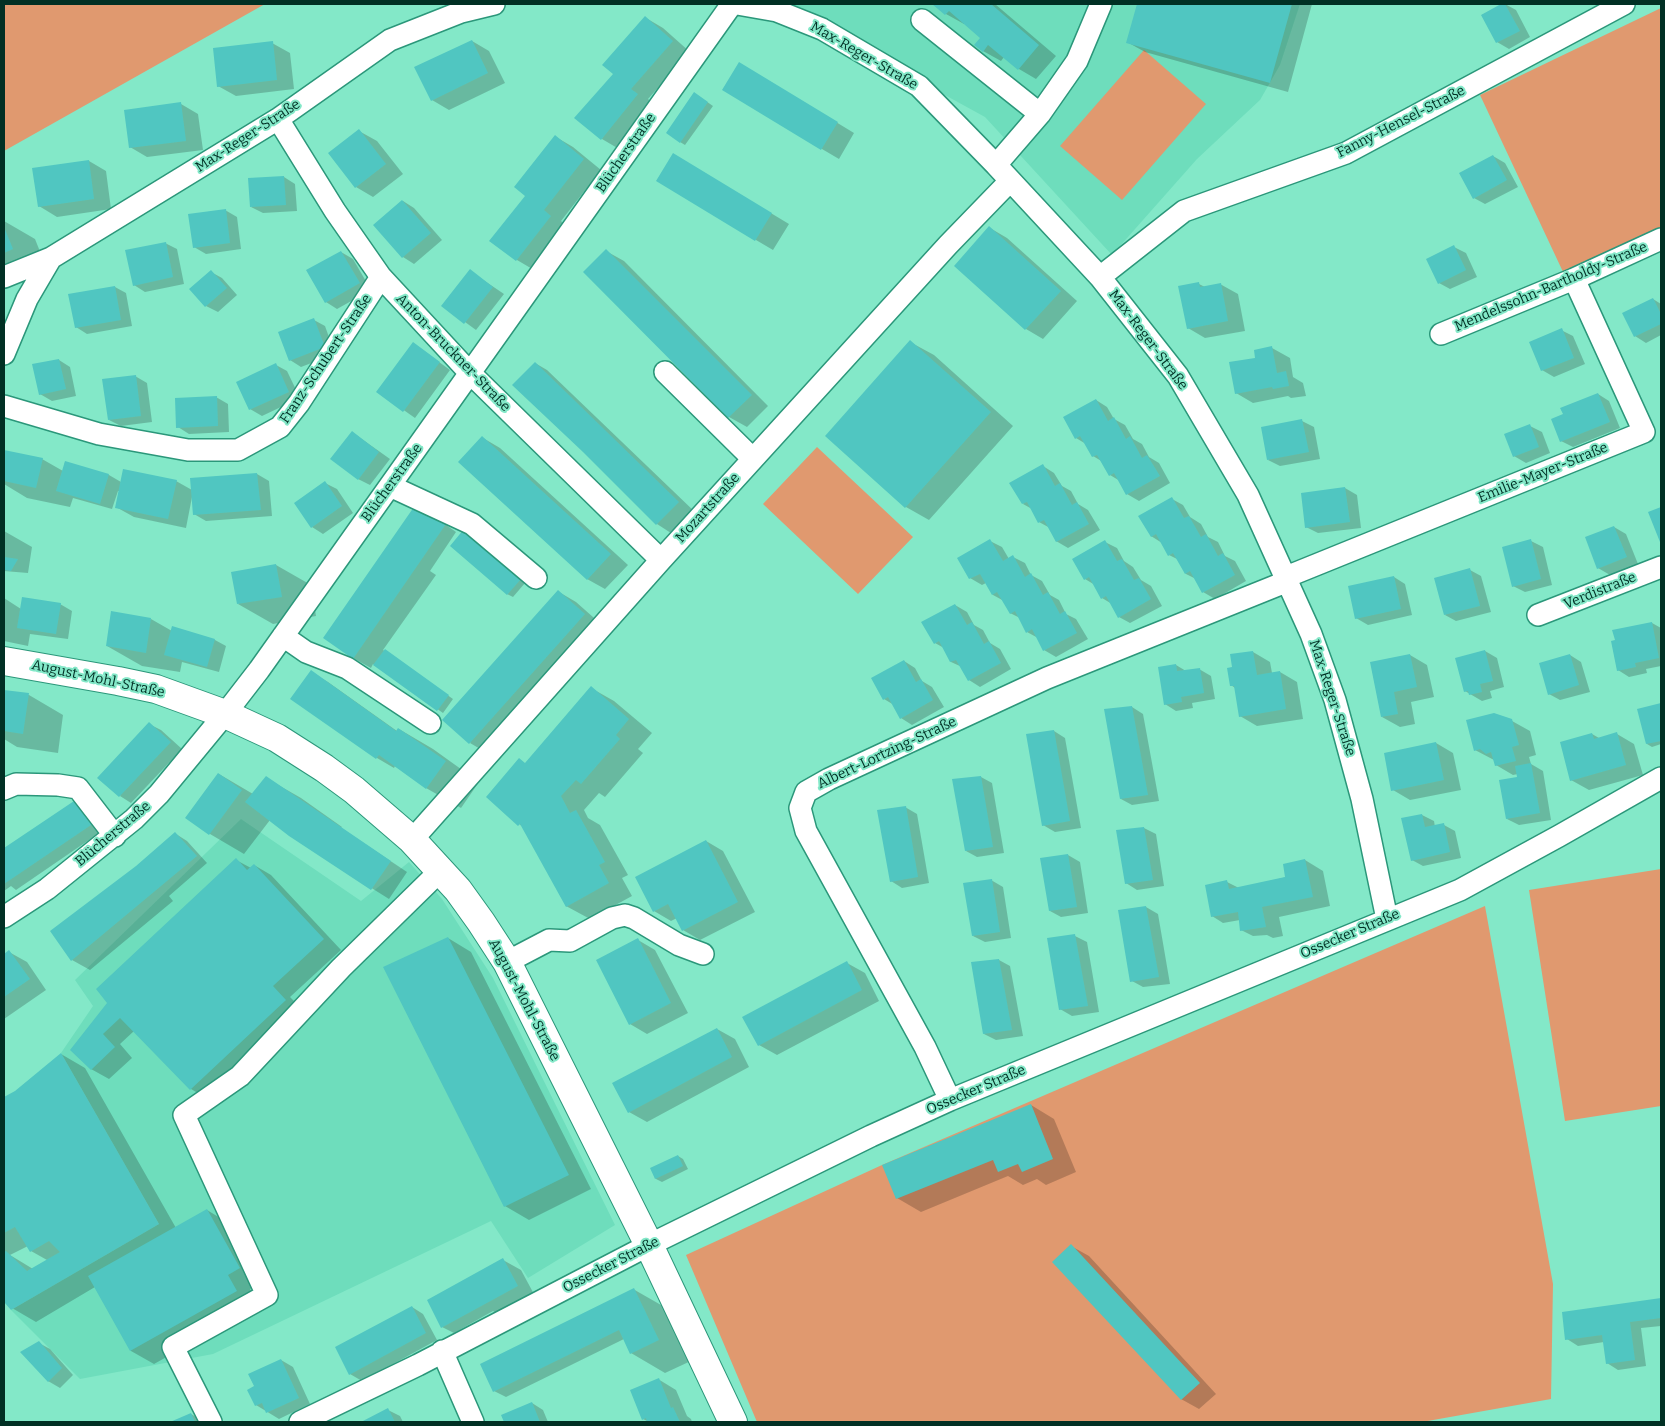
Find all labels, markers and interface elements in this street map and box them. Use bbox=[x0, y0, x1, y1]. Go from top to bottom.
street label: Max-Reger-Straße bbox=[807, 18, 921, 94]
street label: Fanny-Hensel-Straße bbox=[1334, 82, 1468, 162]
street label: Max-Reger-Straße bbox=[193, 96, 303, 176]
street label: Blücherstraße bbox=[593, 110, 659, 196]
street label: Mendelssohn-Bartholdy-Straße bbox=[1452, 239, 1650, 335]
street label: Max-Reger-Straße bbox=[1105, 287, 1191, 393]
street label: Franz-Schubert-Straße bbox=[276, 291, 376, 427]
street label: Anton-Bruckner-Straße bbox=[392, 291, 514, 415]
street label: Emilie-Mayer-Straße bbox=[1476, 439, 1610, 507]
street label: Blücherstraße bbox=[358, 441, 426, 525]
street label: Mozartstraße bbox=[672, 470, 744, 546]
street label: Verdistraße bbox=[1561, 569, 1639, 613]
street label: Max-Reger-Straße bbox=[1305, 638, 1359, 758]
street label: August-Mohl-Straße bbox=[30, 657, 166, 701]
street label: Albert-Lortzing-Straße bbox=[815, 713, 959, 793]
street label: Blücherstraße bbox=[72, 798, 154, 870]
street label: Ossecker Straße bbox=[1298, 906, 1402, 962]
street label: August-Mohl-Straße bbox=[485, 936, 563, 1064]
street label: Ossecker Straße bbox=[924, 1062, 1028, 1118]
street label: Ossecker Straße bbox=[560, 1234, 662, 1296]

